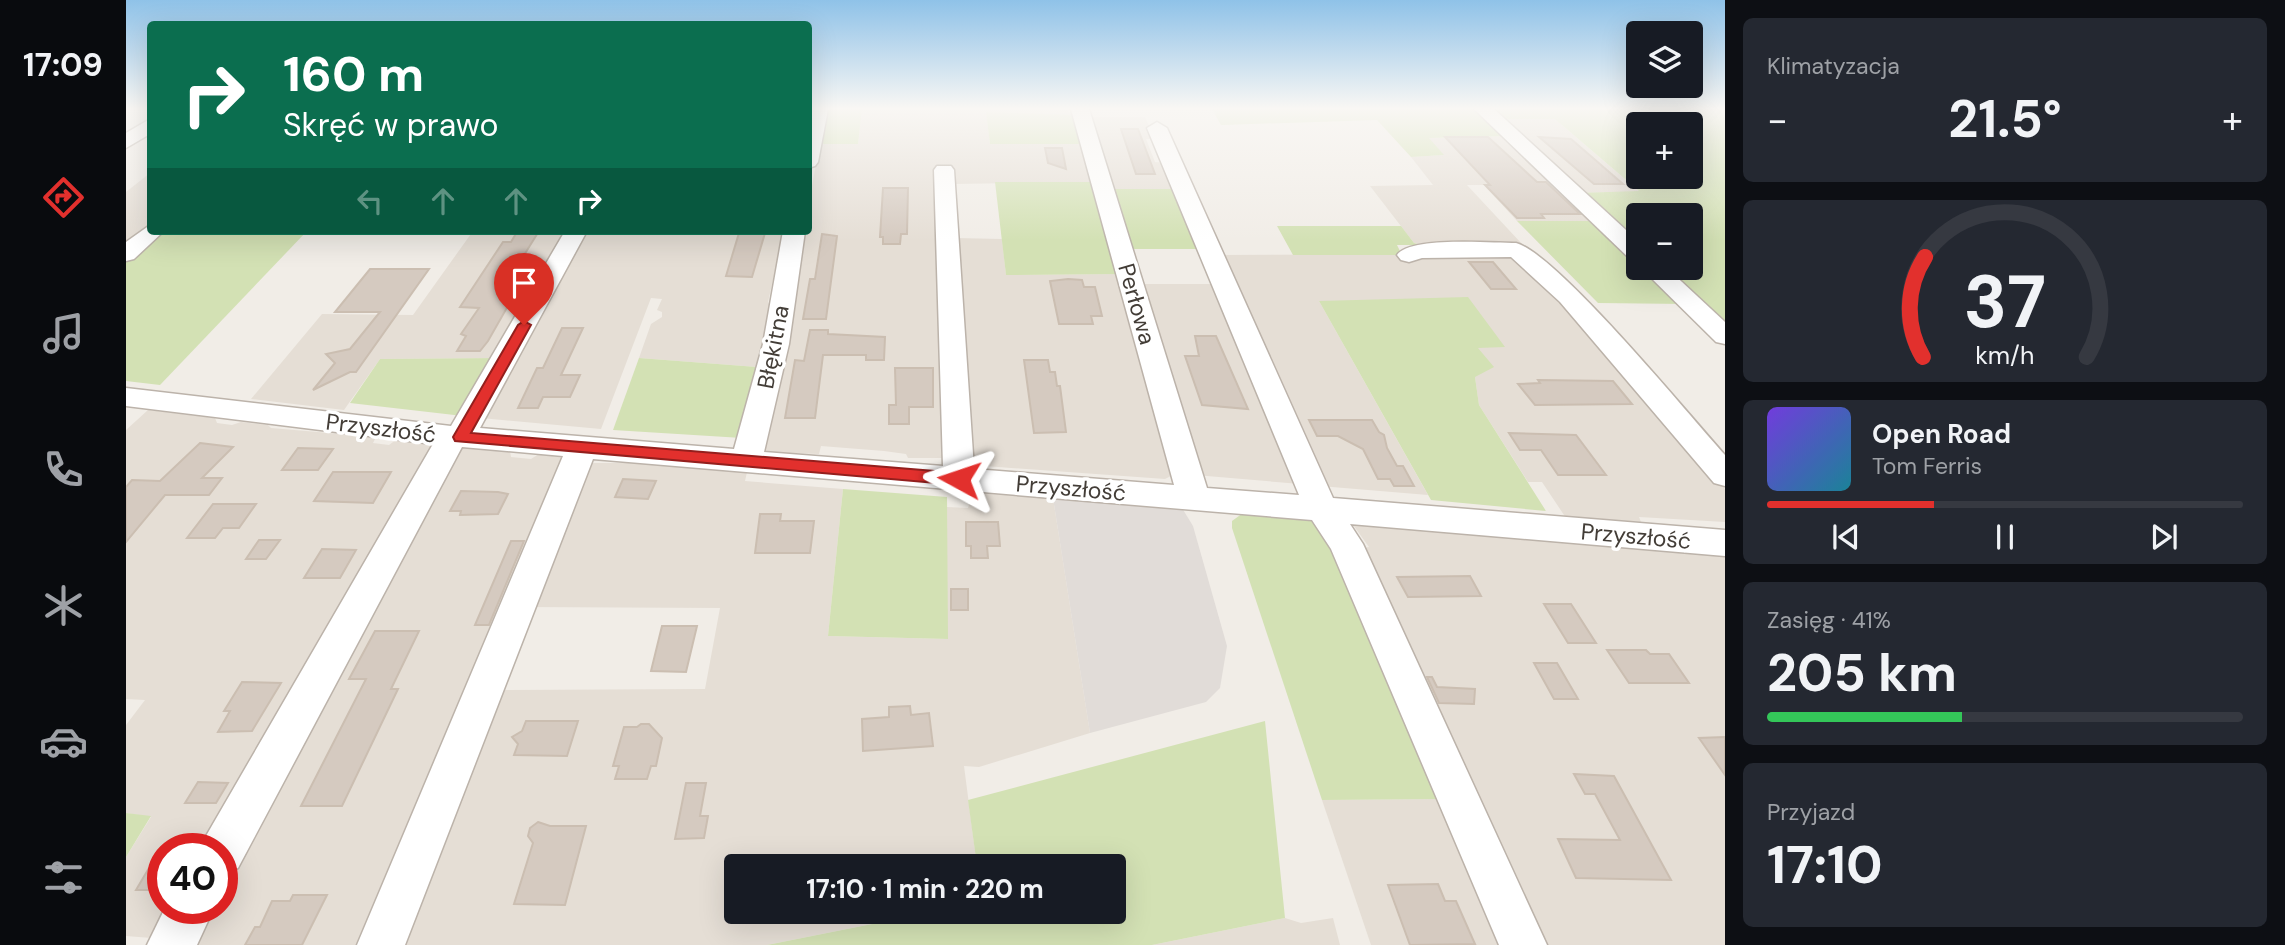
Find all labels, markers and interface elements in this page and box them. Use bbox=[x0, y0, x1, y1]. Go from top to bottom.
map controls bbox=[1626, 21, 1703, 280]
button: layers bbox=[1626, 21, 1703, 98]
text: 160 m bbox=[283, 42, 424, 106]
text: 17:09 bbox=[23, 44, 103, 86]
icon: right bbox=[168, 49, 259, 140]
text: Klimatyzacja bbox=[1767, 51, 1900, 81]
text: 21.5° bbox=[1948, 85, 2062, 153]
text: − bbox=[1767, 95, 1788, 145]
text: + bbox=[2222, 95, 2243, 145]
text: Skręć w prawo bbox=[283, 104, 499, 146]
button: + bbox=[1626, 112, 1703, 189]
icon: directions bbox=[39, 173, 88, 222]
icon: left bbox=[351, 182, 389, 220]
icon: ahead bbox=[424, 182, 462, 220]
icon: ahead bbox=[497, 182, 535, 220]
icon: right bbox=[570, 182, 608, 220]
button: − bbox=[1626, 203, 1703, 280]
pin bbox=[494, 253, 554, 325]
text: 37 bbox=[1964, 255, 2046, 350]
street label: Perłowa bbox=[1111, 260, 1163, 348]
icon: arrive bbox=[505, 264, 543, 302]
street label: Błękitna bbox=[750, 303, 796, 391]
icon: music bbox=[39, 309, 88, 358]
text: km/h bbox=[1975, 339, 2035, 372]
street label: Przyszłość bbox=[324, 406, 438, 450]
text: Open Road bbox=[1872, 417, 2011, 451]
position arrow bbox=[922, 442, 996, 516]
icon: phone bbox=[39, 445, 88, 494]
text: Tom Ferris bbox=[1872, 451, 1982, 481]
street label: Przyszłość bbox=[1015, 468, 1127, 508]
street label: Przyszłość bbox=[1580, 516, 1692, 556]
icon: previous bbox=[1827, 518, 1865, 556]
icon: pause bbox=[1986, 518, 2024, 556]
icon: next bbox=[2145, 518, 2183, 556]
icon: climate bbox=[39, 581, 88, 630]
text: Zasięg · 41% bbox=[1767, 605, 1891, 635]
text: 205 km bbox=[1767, 639, 1957, 707]
icon: car bbox=[39, 717, 88, 766]
text: Przyjazd bbox=[1767, 797, 1855, 827]
text: 17:10 bbox=[1767, 831, 1883, 899]
speed limit sign: 40 bbox=[147, 833, 238, 924]
icon: filters bbox=[39, 853, 88, 902]
text: 17:10 · 1 min · 220 m bbox=[806, 872, 1044, 906]

